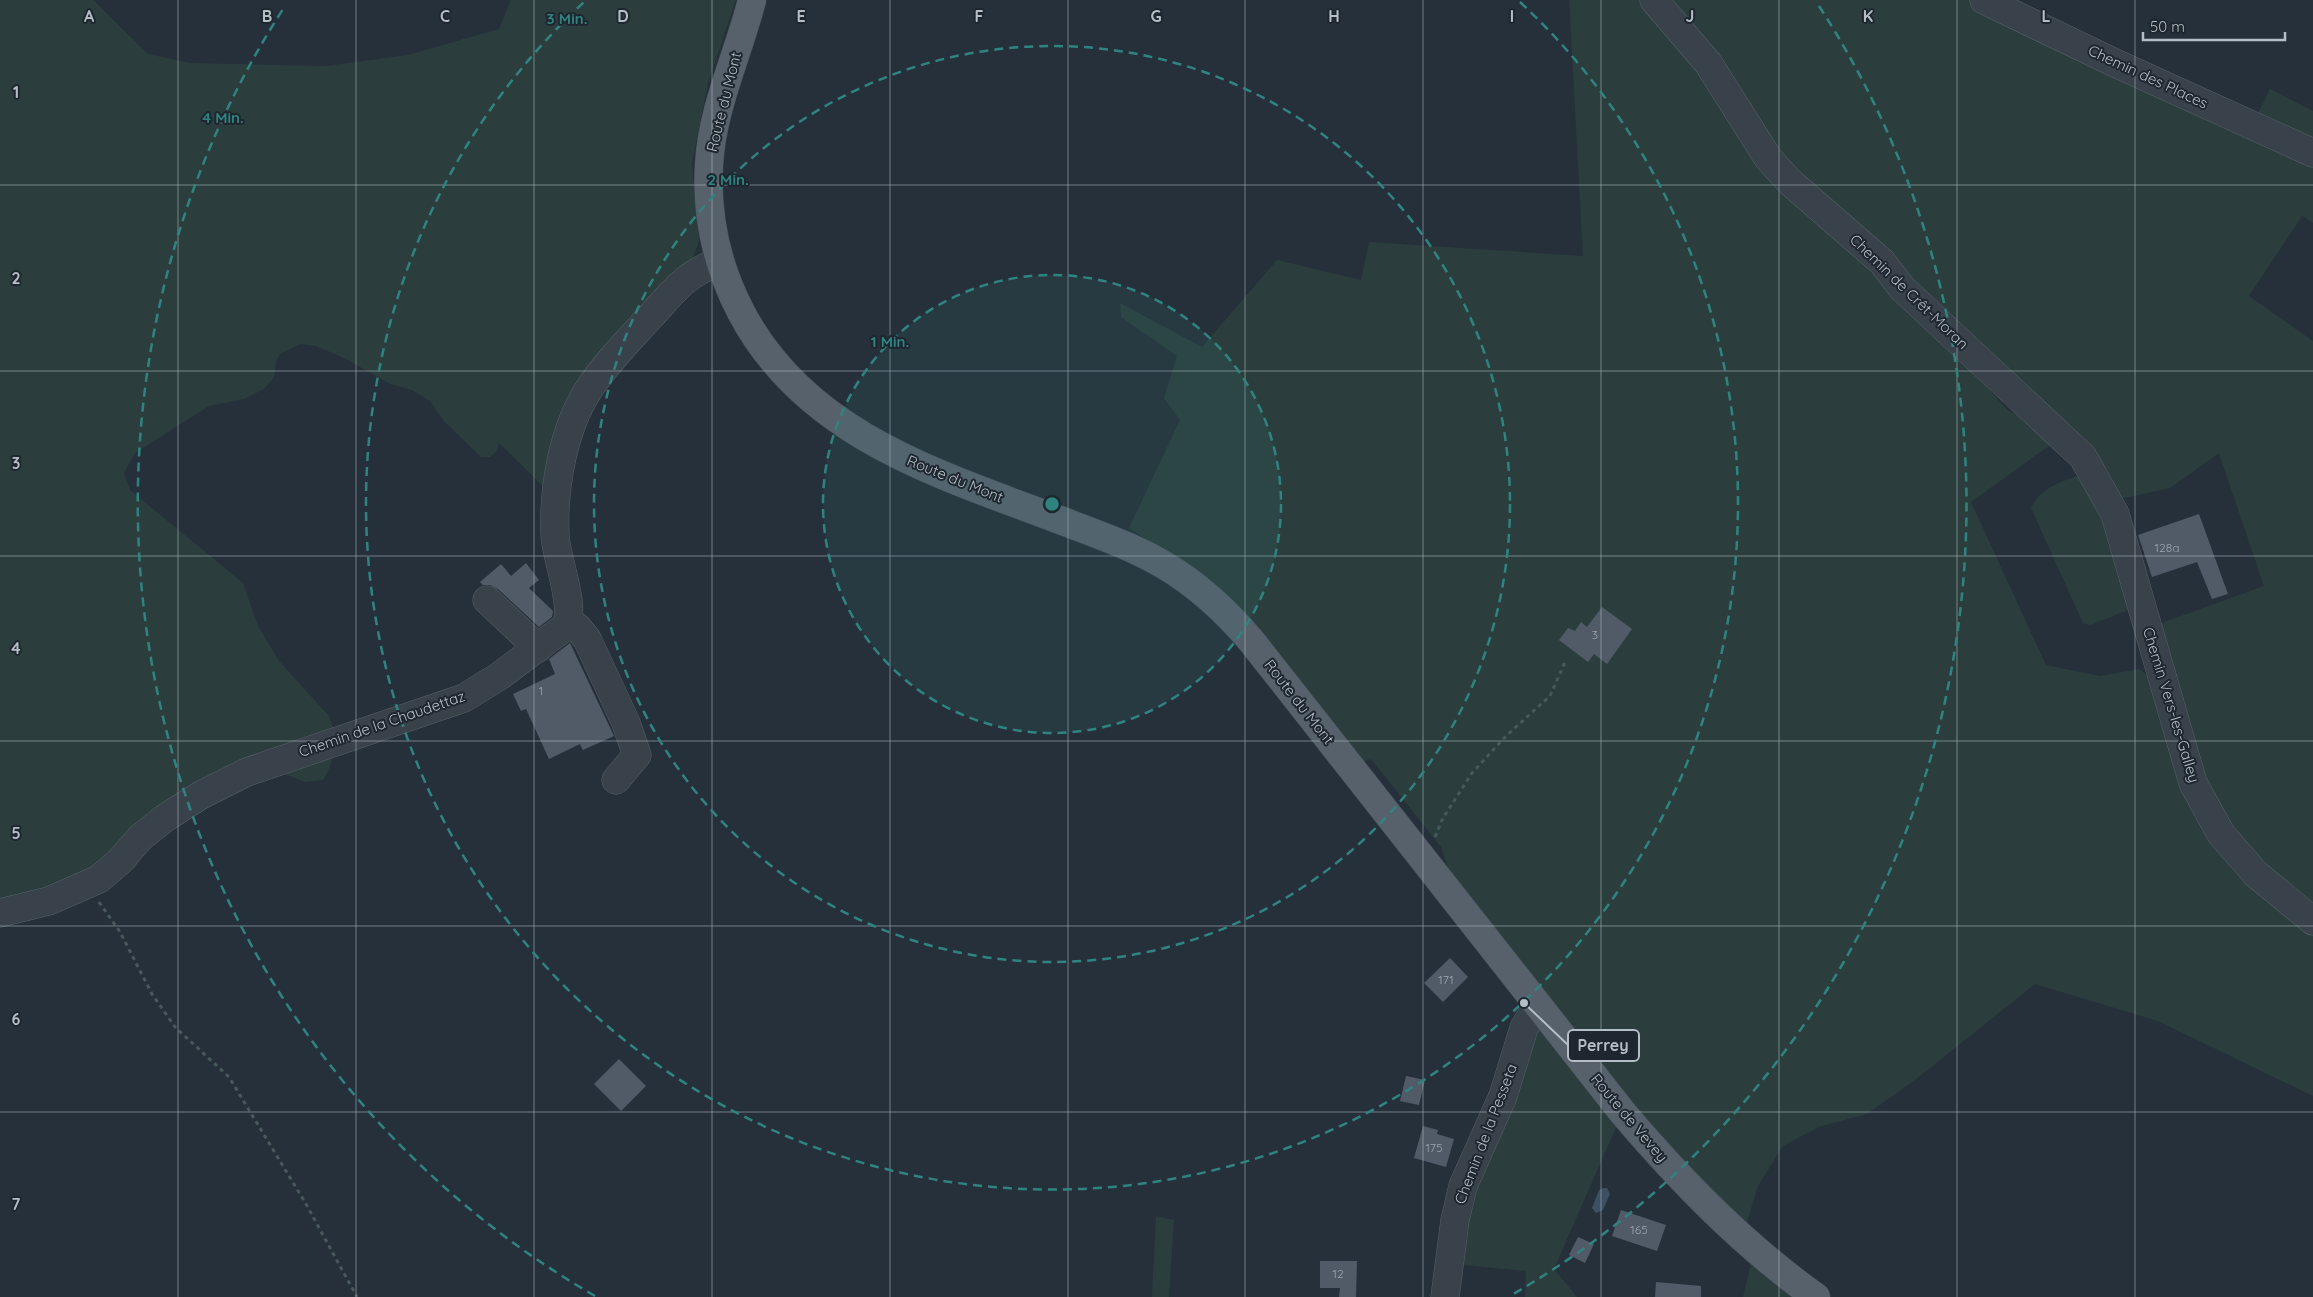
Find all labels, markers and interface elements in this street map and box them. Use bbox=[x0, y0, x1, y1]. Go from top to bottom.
text: A bbox=[84, 6, 95, 26]
text: B bbox=[262, 6, 272, 26]
text: C bbox=[440, 6, 450, 26]
text: D bbox=[617, 6, 629, 26]
text: E bbox=[796, 6, 806, 26]
text: F bbox=[975, 6, 984, 26]
text: G bbox=[1150, 6, 1162, 26]
text: H bbox=[1328, 6, 1340, 26]
text: I bbox=[1510, 6, 1514, 26]
text: J bbox=[1686, 6, 1694, 26]
text: K bbox=[1863, 6, 1873, 26]
text: L bbox=[2042, 6, 2051, 26]
text: 3 Min. bbox=[547, 9, 587, 28]
scale bar bbox=[2143, 10, 2286, 42]
text: 50 m bbox=[2150, 17, 2185, 36]
street label: Chemin des Places bbox=[2085, 40, 2211, 113]
street label: Route du Mont bbox=[702, 50, 745, 154]
text: 1 bbox=[13, 82, 19, 102]
text: 4 Min. bbox=[202, 108, 244, 127]
text: 2 Min. bbox=[707, 170, 749, 189]
street label: Chemin de Crêt-Moran bbox=[1846, 230, 1973, 353]
text: 2 bbox=[11, 268, 21, 288]
text: 1 Min. bbox=[871, 332, 909, 351]
street label: Route du Mont bbox=[904, 451, 1006, 507]
text: 3 bbox=[12, 453, 20, 473]
centre of rings bbox=[1043, 495, 1061, 513]
house number: 128a bbox=[2155, 540, 2179, 555]
street label: Chemin Vers-les-Galley bbox=[2139, 625, 2204, 785]
house number: 3 bbox=[1592, 627, 1598, 642]
text: 4 bbox=[11, 638, 21, 658]
street label: Route du Mont bbox=[1260, 656, 1338, 748]
house number: 1 bbox=[539, 683, 543, 698]
street label: Chemin de la Chaudettaz bbox=[296, 686, 467, 761]
text: 5 bbox=[11, 823, 21, 843]
house number: 171 bbox=[1438, 972, 1454, 987]
text: 6 bbox=[12, 1009, 21, 1029]
callout: Perrey bbox=[1568, 1030, 1639, 1061]
text: Perrey bbox=[1577, 1035, 1629, 1055]
street label: Chemin de la Pesseta bbox=[1450, 1061, 1521, 1207]
street label: Route de Vevey bbox=[1587, 1070, 1672, 1166]
house number: 175 bbox=[1425, 1140, 1443, 1155]
text: 7 bbox=[12, 1194, 21, 1214]
house number: 165 bbox=[1630, 1222, 1648, 1237]
house number: 12 bbox=[1332, 1266, 1344, 1281]

